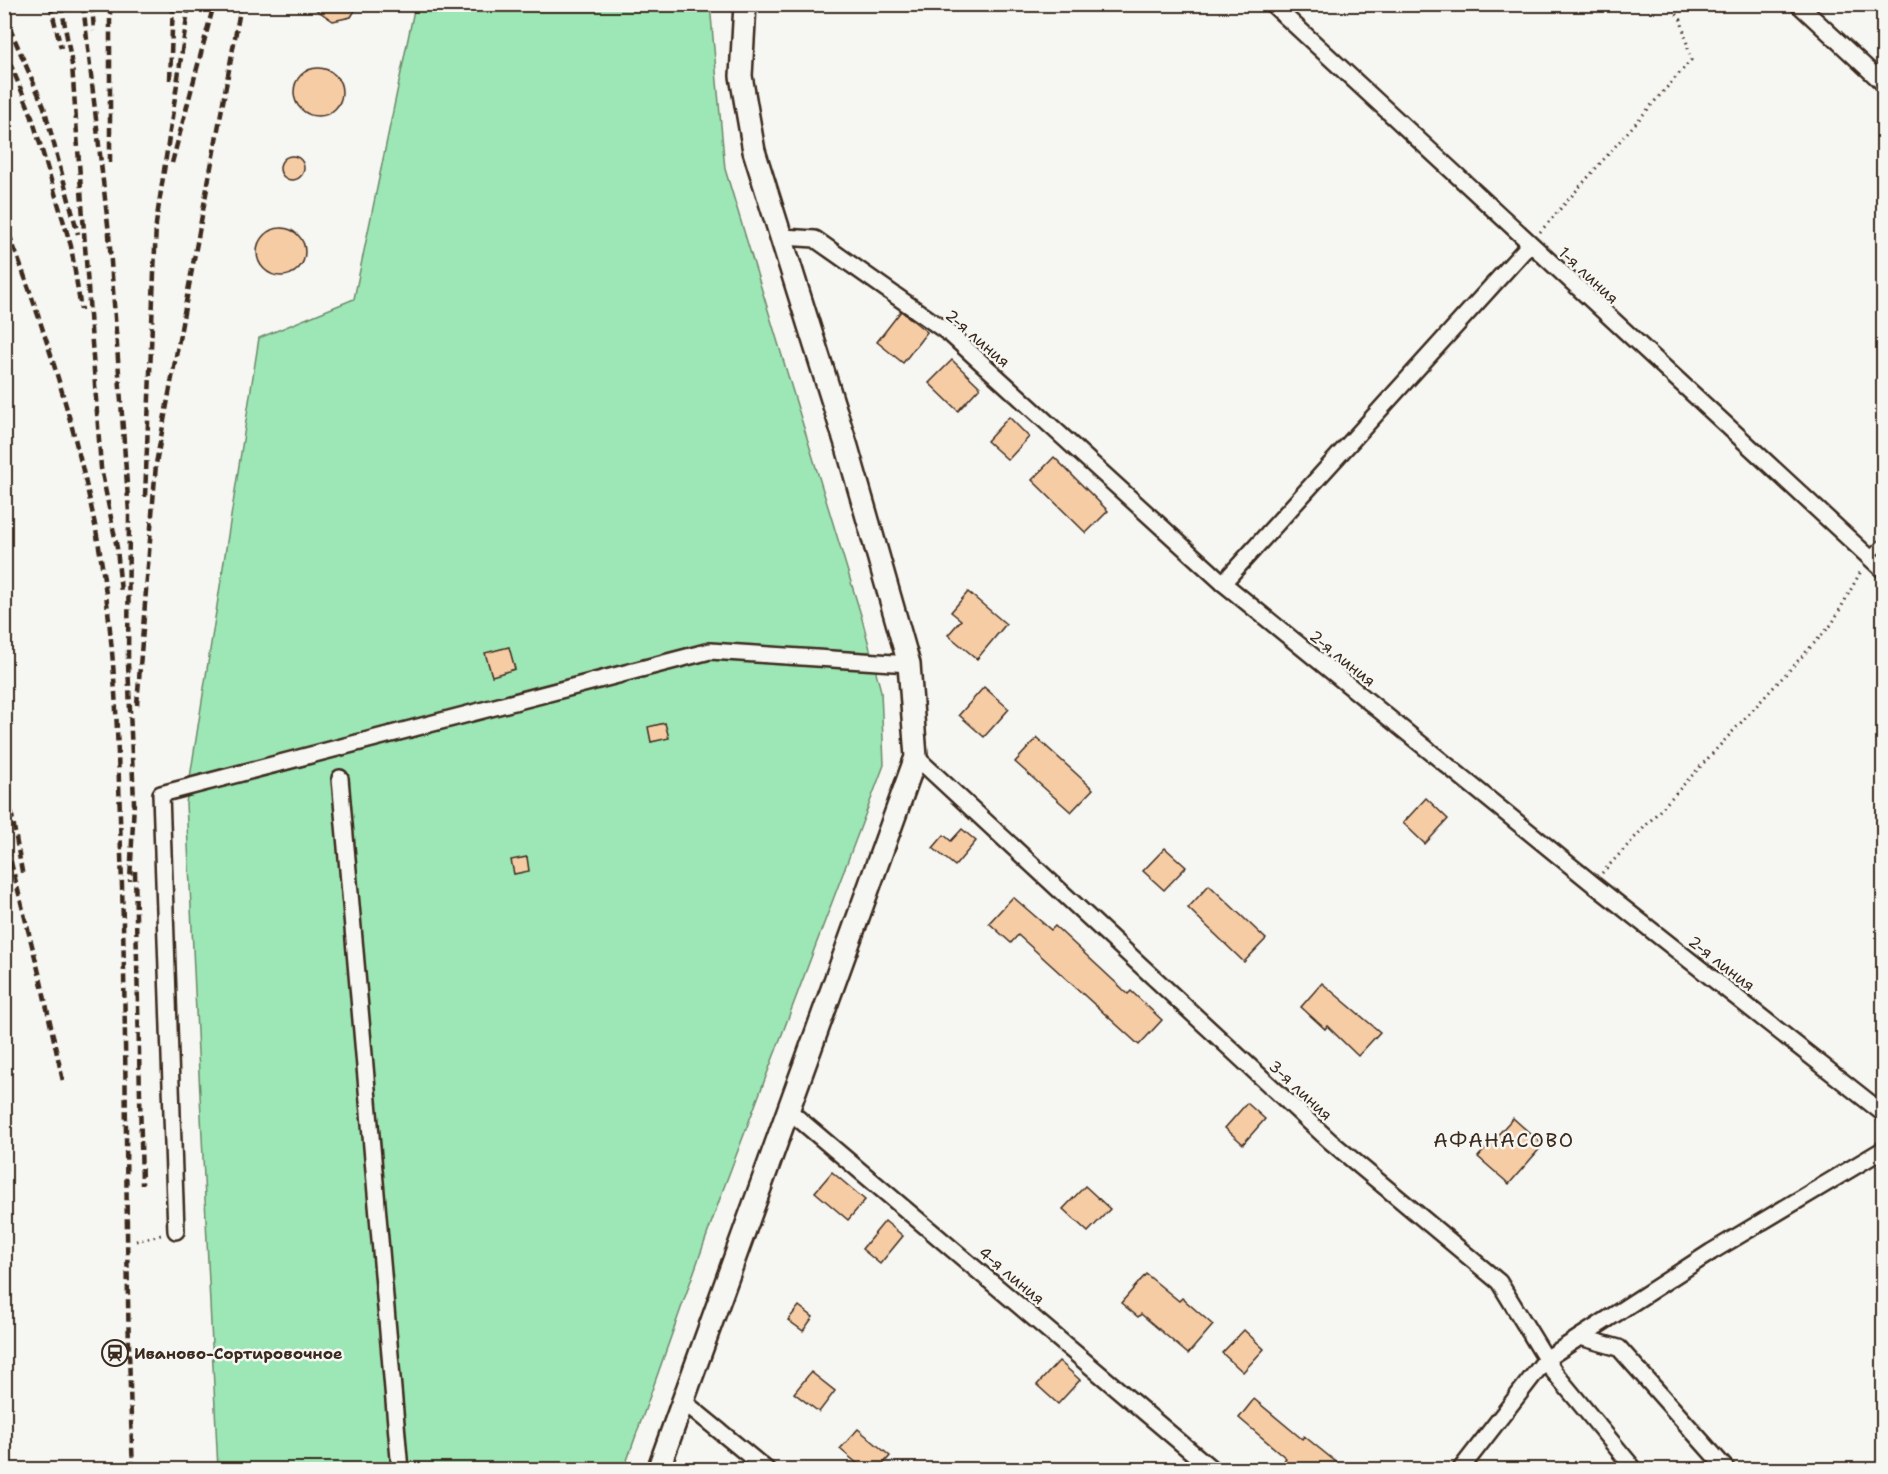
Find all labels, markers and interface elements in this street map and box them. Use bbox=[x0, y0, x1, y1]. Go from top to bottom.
street label: 1-я линия bbox=[1554, 242, 1623, 309]
street label: 2-я линия bbox=[941, 305, 1014, 372]
street label: 2-я линия bbox=[1305, 625, 1380, 691]
street label: 2-я линия bbox=[1684, 931, 1759, 996]
street label: 3-я линия bbox=[1264, 1056, 1337, 1125]
district label: АФАНАСОВО bbox=[1433, 1127, 1575, 1153]
street label: 4-я линия bbox=[974, 1242, 1049, 1309]
station icon: Иваново-Сортировочное bbox=[100, 1338, 130, 1368]
place label: Иваново-Сортировочное bbox=[134, 1343, 343, 1364]

